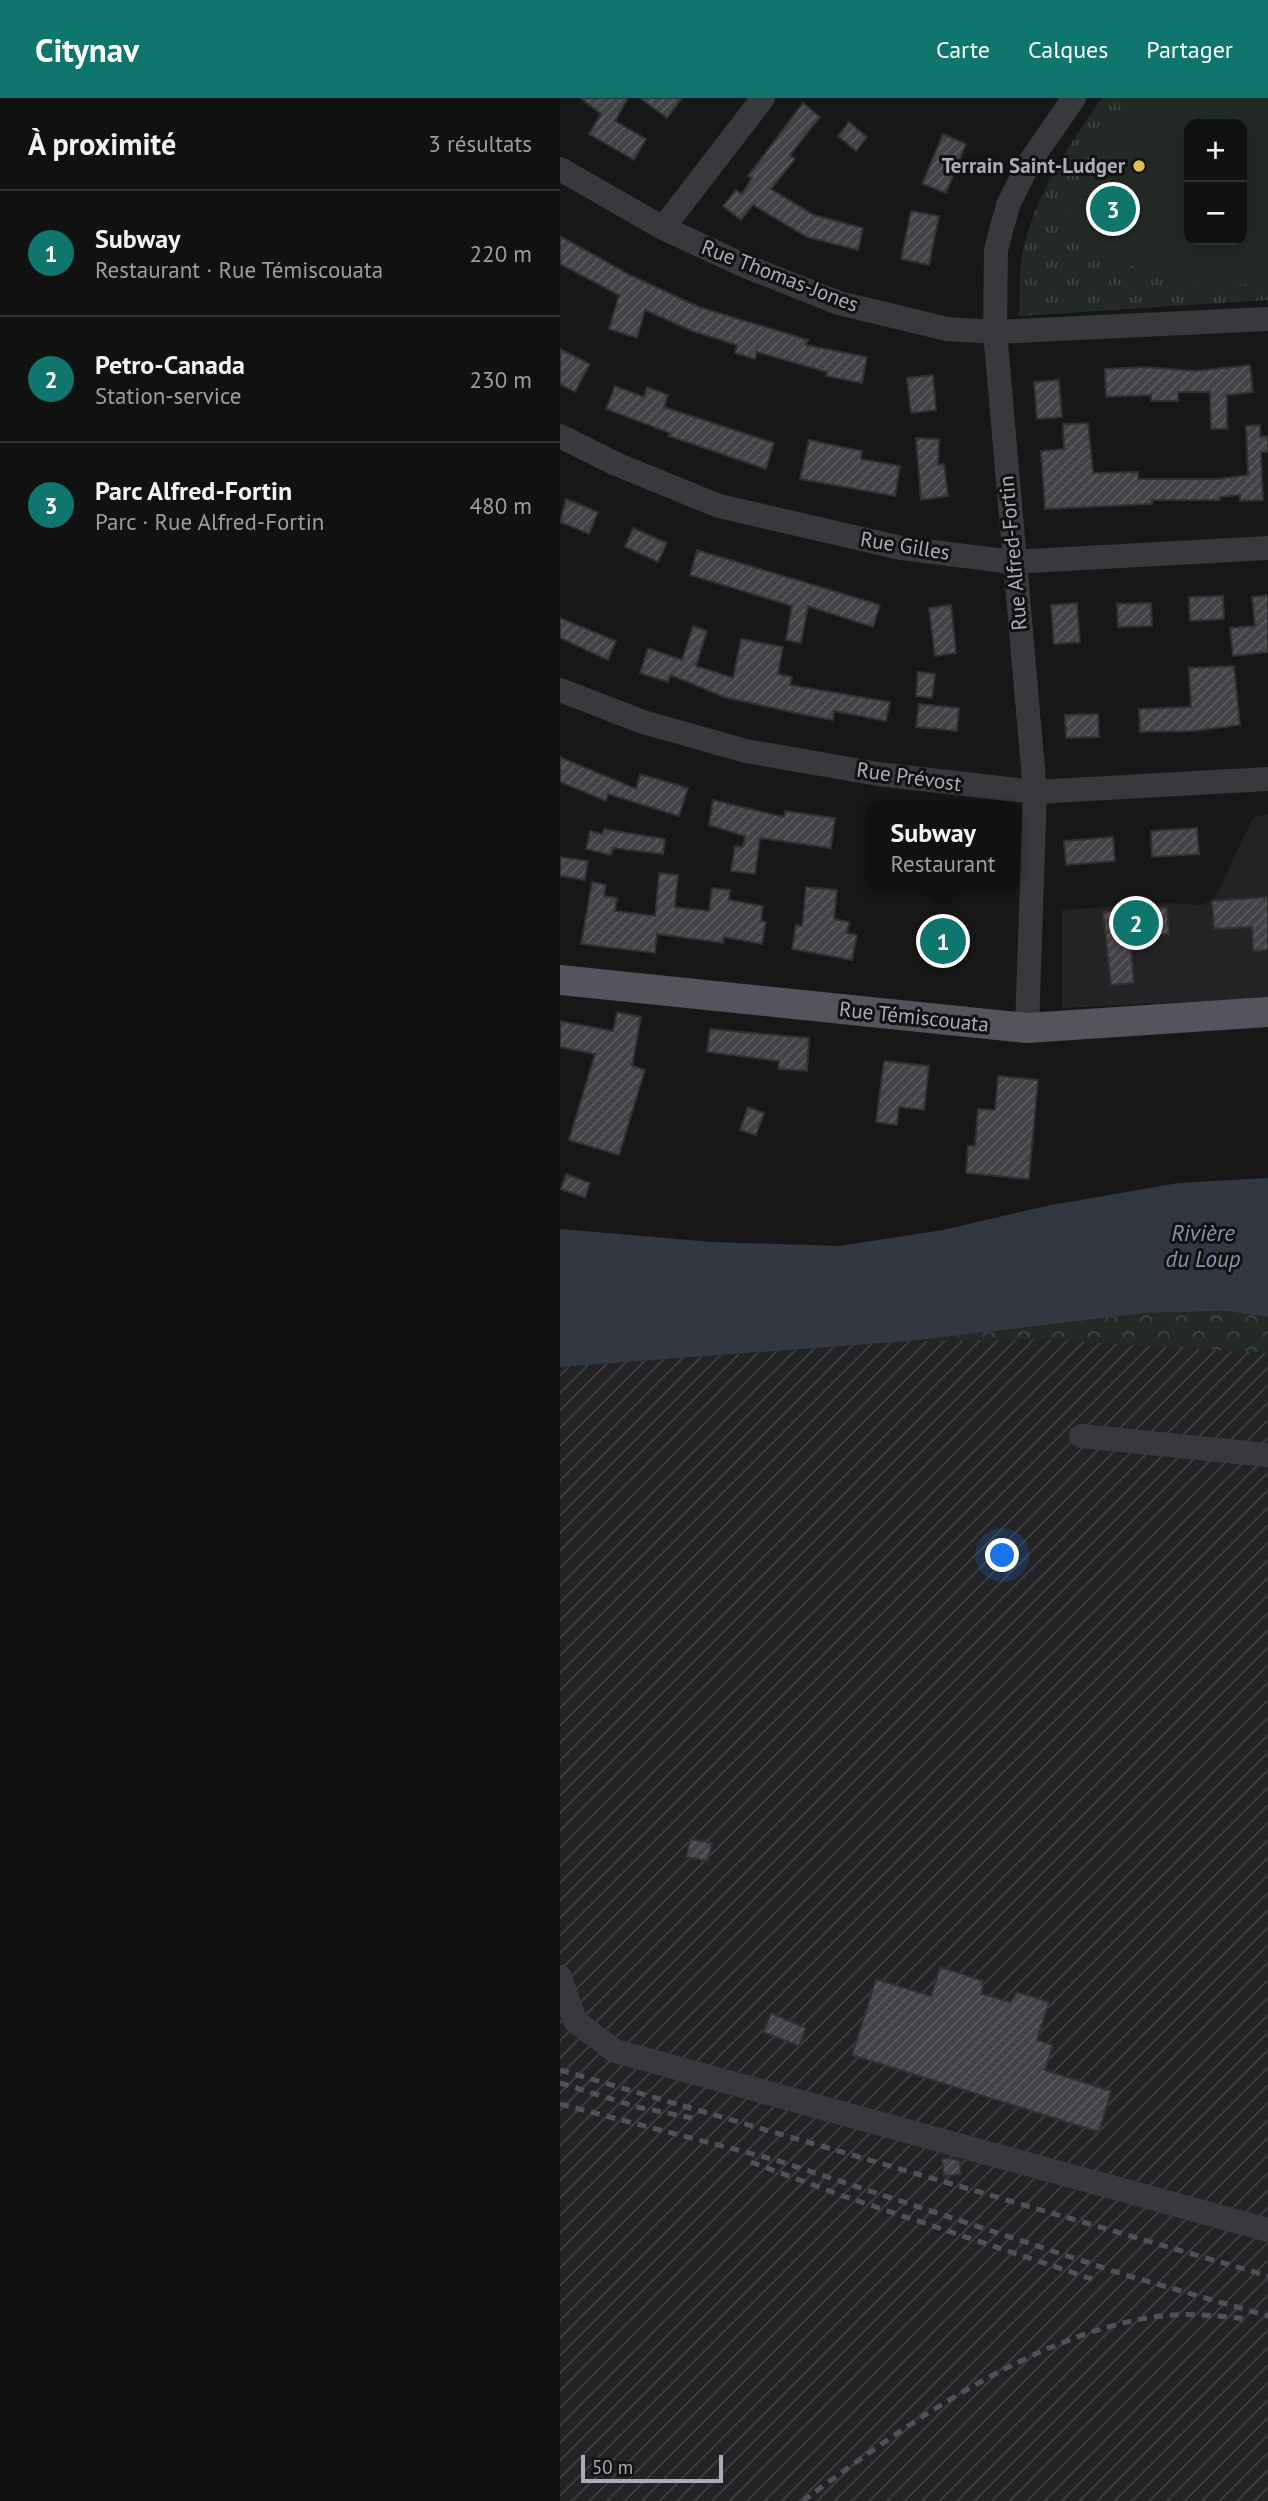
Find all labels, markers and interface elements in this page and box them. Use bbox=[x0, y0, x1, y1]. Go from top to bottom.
text: Citynav bbox=[35, 28, 139, 71]
text: Carte bbox=[936, 34, 990, 65]
text: Calques bbox=[1028, 34, 1108, 65]
text: Partager bbox=[1146, 34, 1233, 65]
map controls bbox=[1184, 119, 1247, 245]
button: + bbox=[1184, 119, 1247, 182]
text: À proximité bbox=[28, 124, 176, 163]
text: 3 résultats bbox=[428, 129, 532, 158]
place label: Terrain Saint-Ludger bbox=[942, 152, 1126, 179]
marker: Terrain Saint-Ludger bbox=[1131, 158, 1147, 174]
button: − bbox=[1184, 182, 1247, 245]
pin: 3 bbox=[1090, 183, 1136, 235]
text: Subway bbox=[95, 222, 181, 255]
street label: Rue Thomas-Jones bbox=[698, 233, 862, 318]
text: 1 bbox=[44, 239, 58, 268]
text: 220 m bbox=[470, 239, 532, 268]
text: Restaurant · Rue Témiscouata bbox=[95, 255, 383, 284]
text: Petro-Canada bbox=[95, 348, 245, 381]
text: 2 bbox=[44, 365, 58, 394]
text: 230 m bbox=[470, 365, 532, 394]
text: Station-service bbox=[95, 381, 242, 410]
text: Parc Alfred-Fortin bbox=[95, 474, 292, 507]
street label: Rue Alfred-Fortin bbox=[992, 475, 1033, 631]
text: 3 bbox=[44, 491, 58, 520]
text: 480 m bbox=[470, 491, 532, 520]
text: Parc · Rue Alfred-Fortin bbox=[95, 507, 324, 536]
street label: Rue Gilles bbox=[858, 525, 952, 566]
street label: Rue Prévost bbox=[855, 756, 963, 797]
popup bbox=[866, 801, 1020, 892]
text: Subway bbox=[890, 816, 976, 849]
text: Restaurant bbox=[890, 849, 996, 878]
pin: 2 bbox=[1113, 897, 1159, 949]
pin: 1 bbox=[920, 915, 966, 967]
street label: Rue Témiscouata bbox=[838, 995, 990, 1038]
water label: Rivière du Loup bbox=[1165, 1218, 1241, 1273]
your location bbox=[985, 1538, 1019, 1572]
scale bar bbox=[581, 2452, 723, 2484]
text: 50 m bbox=[592, 2455, 633, 2479]

